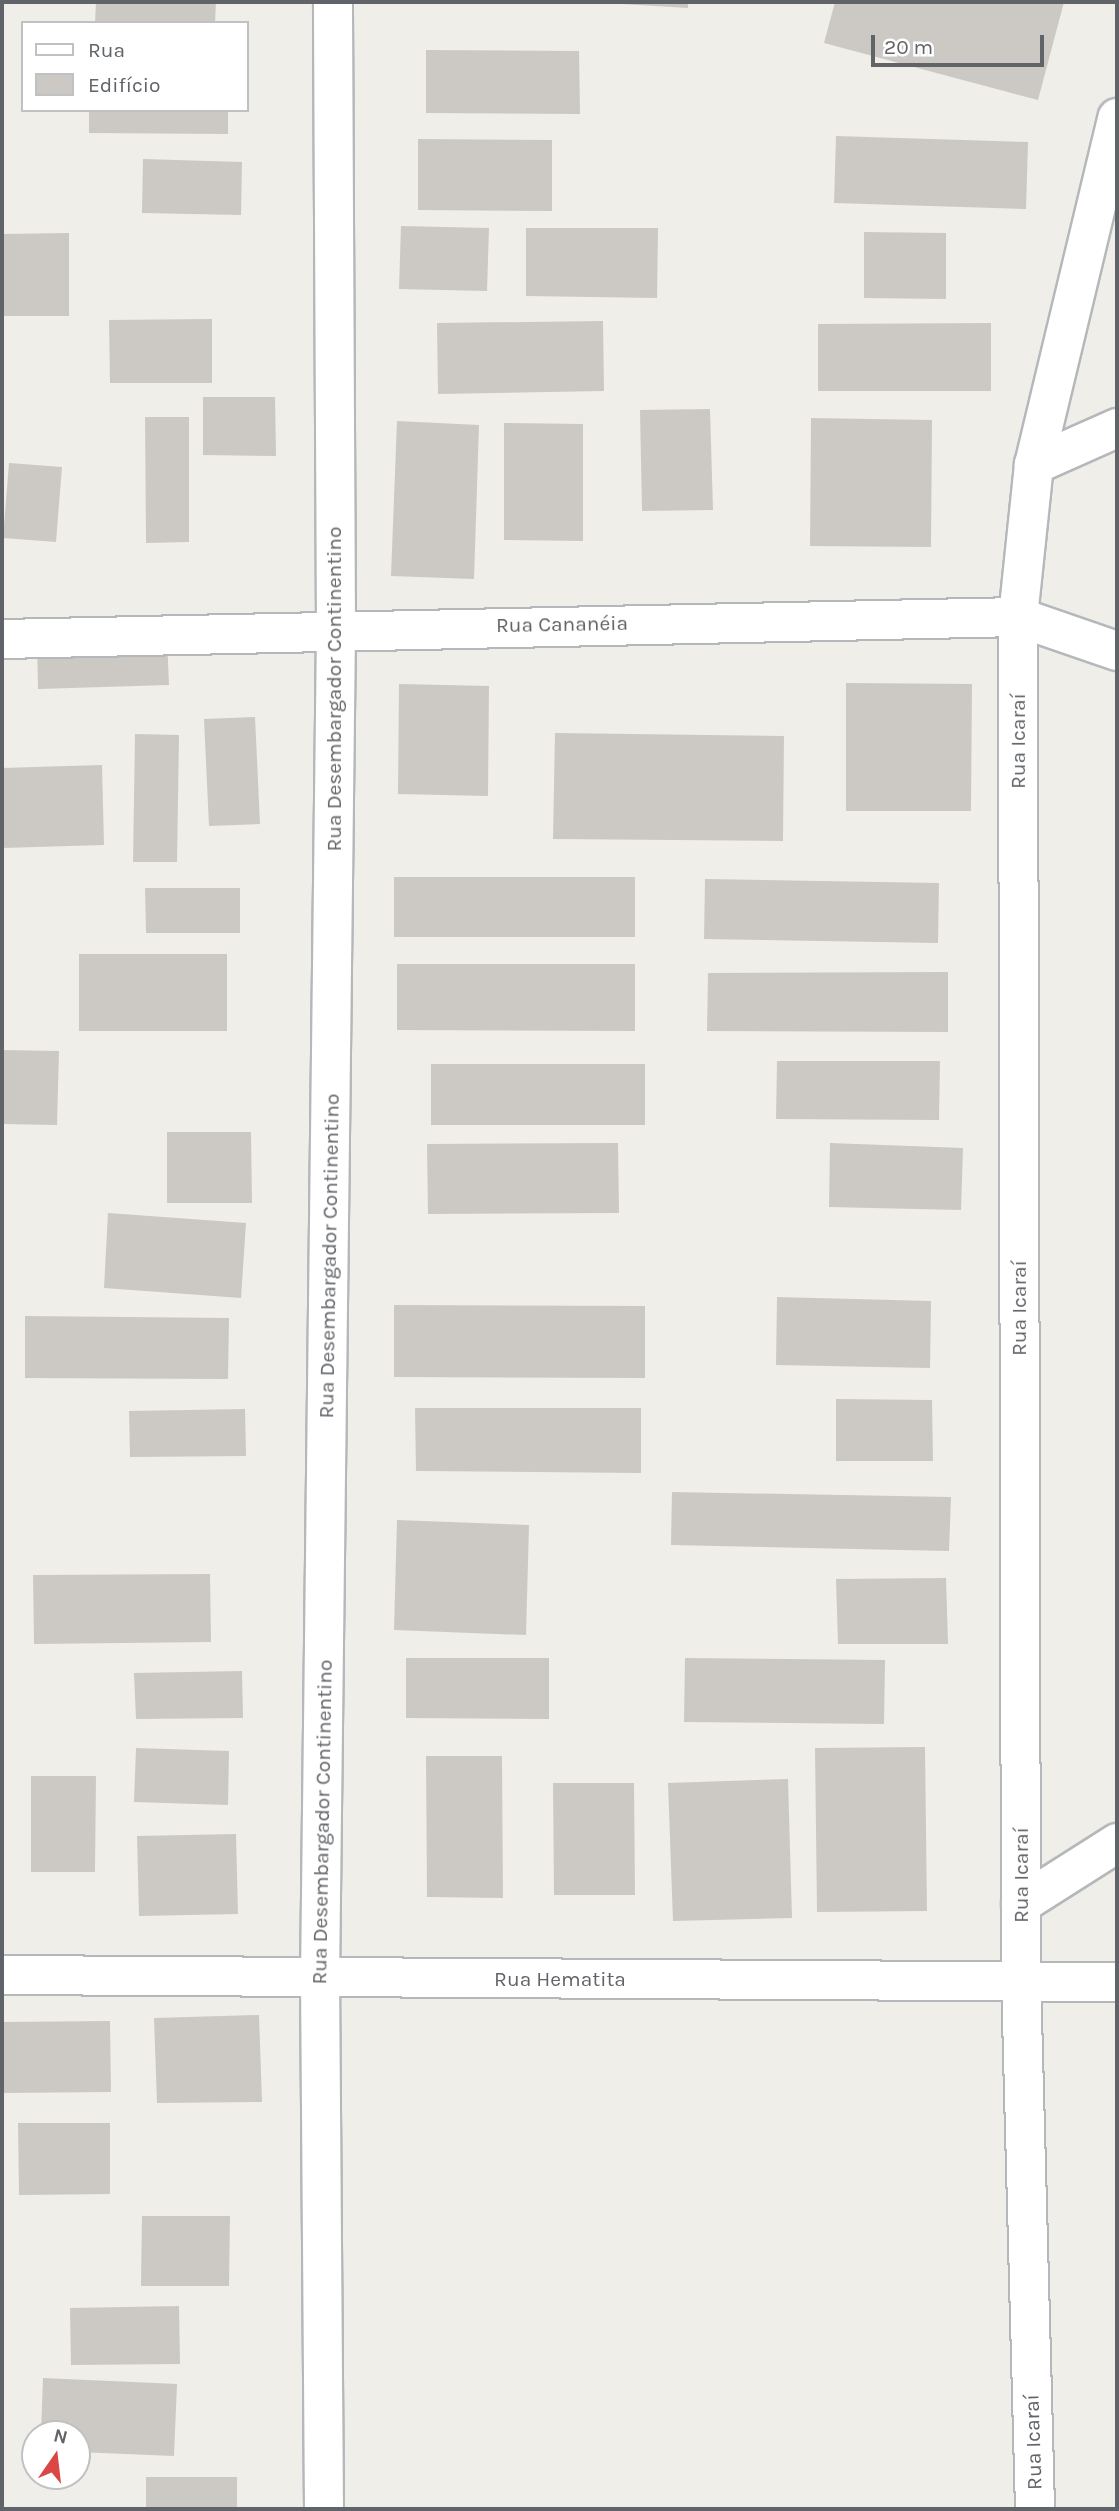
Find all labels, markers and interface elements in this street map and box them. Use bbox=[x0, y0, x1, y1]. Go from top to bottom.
legend bbox=[21, 21, 248, 112]
scale bar bbox=[874, 21, 1047, 65]
text: 20 m bbox=[884, 35, 933, 59]
text: Rua bbox=[88, 38, 125, 62]
text: Edifício bbox=[88, 73, 161, 97]
street label: Rua Desembargador Continentino bbox=[321, 526, 347, 852]
street label: Rua Cananéia bbox=[496, 610, 628, 638]
street label: Rua Icaraí bbox=[1005, 693, 1031, 789]
street label: Rua Desembargador Continentino bbox=[314, 1093, 344, 1419]
street label: Rua Icaraí bbox=[1006, 1260, 1032, 1356]
street label: Rua Desembargador Continentino bbox=[307, 1659, 337, 1985]
street label: Rua Icaraí bbox=[1008, 1827, 1034, 1923]
street label: Rua Hematita bbox=[494, 1966, 626, 1992]
street label: Rua Icaraí bbox=[1019, 2394, 1047, 2490]
north arrow bbox=[21, 2420, 91, 2490]
text: N bbox=[51, 2424, 70, 2449]

